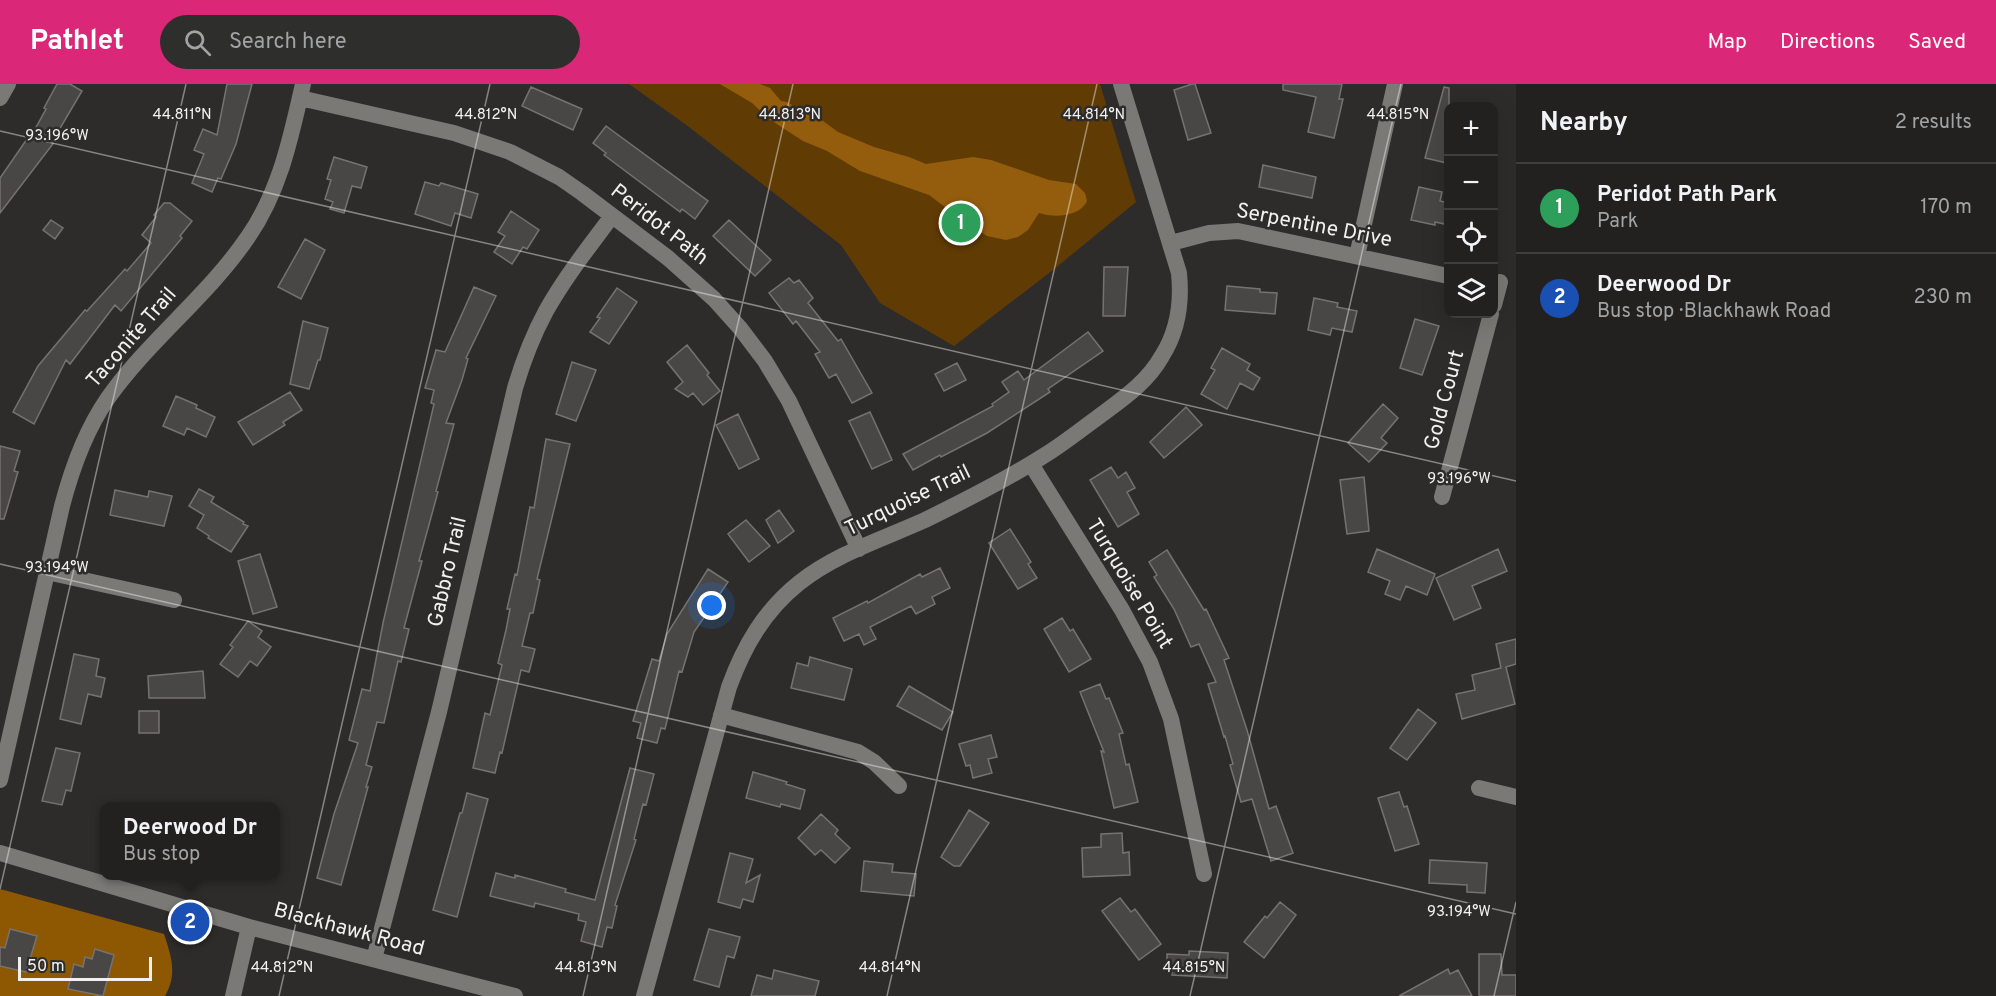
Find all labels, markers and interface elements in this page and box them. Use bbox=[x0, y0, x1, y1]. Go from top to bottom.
search box bbox=[160, 15, 580, 69]
text: Pathlet bbox=[30, 24, 124, 60]
icon: search bbox=[181, 26, 214, 59]
text: Search here bbox=[229, 29, 347, 56]
text: Map bbox=[1707, 29, 1747, 56]
text: Directions bbox=[1780, 29, 1875, 56]
text: Saved bbox=[1908, 29, 1966, 56]
map controls bbox=[1444, 102, 1498, 318]
button: + bbox=[1444, 102, 1498, 156]
text: 44.811°N bbox=[152, 106, 212, 125]
text: 44.812°N bbox=[455, 106, 517, 125]
text: 44.813°N bbox=[759, 106, 821, 125]
text: 44.814°N bbox=[1063, 106, 1125, 125]
text: 44.815°N bbox=[1367, 106, 1429, 125]
text: Nearby bbox=[1540, 107, 1628, 140]
text: 2 results bbox=[1895, 110, 1972, 136]
text: 93.196°W bbox=[25, 127, 89, 146]
button: − bbox=[1444, 156, 1498, 210]
street label: Peridot Path bbox=[604, 178, 714, 272]
text: Peridot Path Park bbox=[1597, 182, 1777, 209]
text: 1 bbox=[1556, 195, 1564, 221]
text: 170 m bbox=[1920, 195, 1972, 221]
street label: Serpentine Drive bbox=[1234, 198, 1394, 254]
pin: 1 bbox=[942, 200, 980, 246]
text: Park bbox=[1597, 209, 1638, 235]
button: locate bbox=[1444, 210, 1498, 264]
button: layers bbox=[1444, 264, 1498, 318]
text: Deerwood Dr bbox=[1597, 272, 1731, 299]
street label: Taconite Trail bbox=[81, 282, 183, 394]
text: 2 bbox=[1553, 285, 1566, 311]
text: 230 m bbox=[1913, 285, 1972, 311]
text: Bus stop · Blackhawk Road bbox=[1597, 299, 1831, 325]
street label: Gold Court bbox=[1419, 347, 1471, 453]
street label: Turquoise Trail bbox=[841, 459, 975, 543]
text: 93.196°W bbox=[1427, 470, 1491, 489]
street label: Gabbro Trail bbox=[422, 514, 474, 630]
street label: Turquoise Point bbox=[1080, 514, 1178, 654]
text: 93.194°W bbox=[25, 559, 89, 578]
your location bbox=[697, 591, 726, 620]
popup bbox=[100, 802, 280, 880]
text: Deerwood Dr bbox=[123, 815, 257, 842]
text: Bus stop bbox=[123, 842, 200, 868]
street label: Blackhawk Road bbox=[271, 897, 427, 963]
pin: 2 bbox=[170, 900, 210, 944]
text: 93.194°W bbox=[1427, 903, 1491, 922]
scale bar bbox=[18, 954, 152, 982]
text: 50 m bbox=[27, 957, 65, 977]
text: 44.812°N bbox=[251, 959, 313, 978]
text: 44.813°N bbox=[555, 959, 617, 978]
text: 44.814°N bbox=[859, 959, 921, 978]
text: 44.815°N bbox=[1163, 959, 1225, 978]

